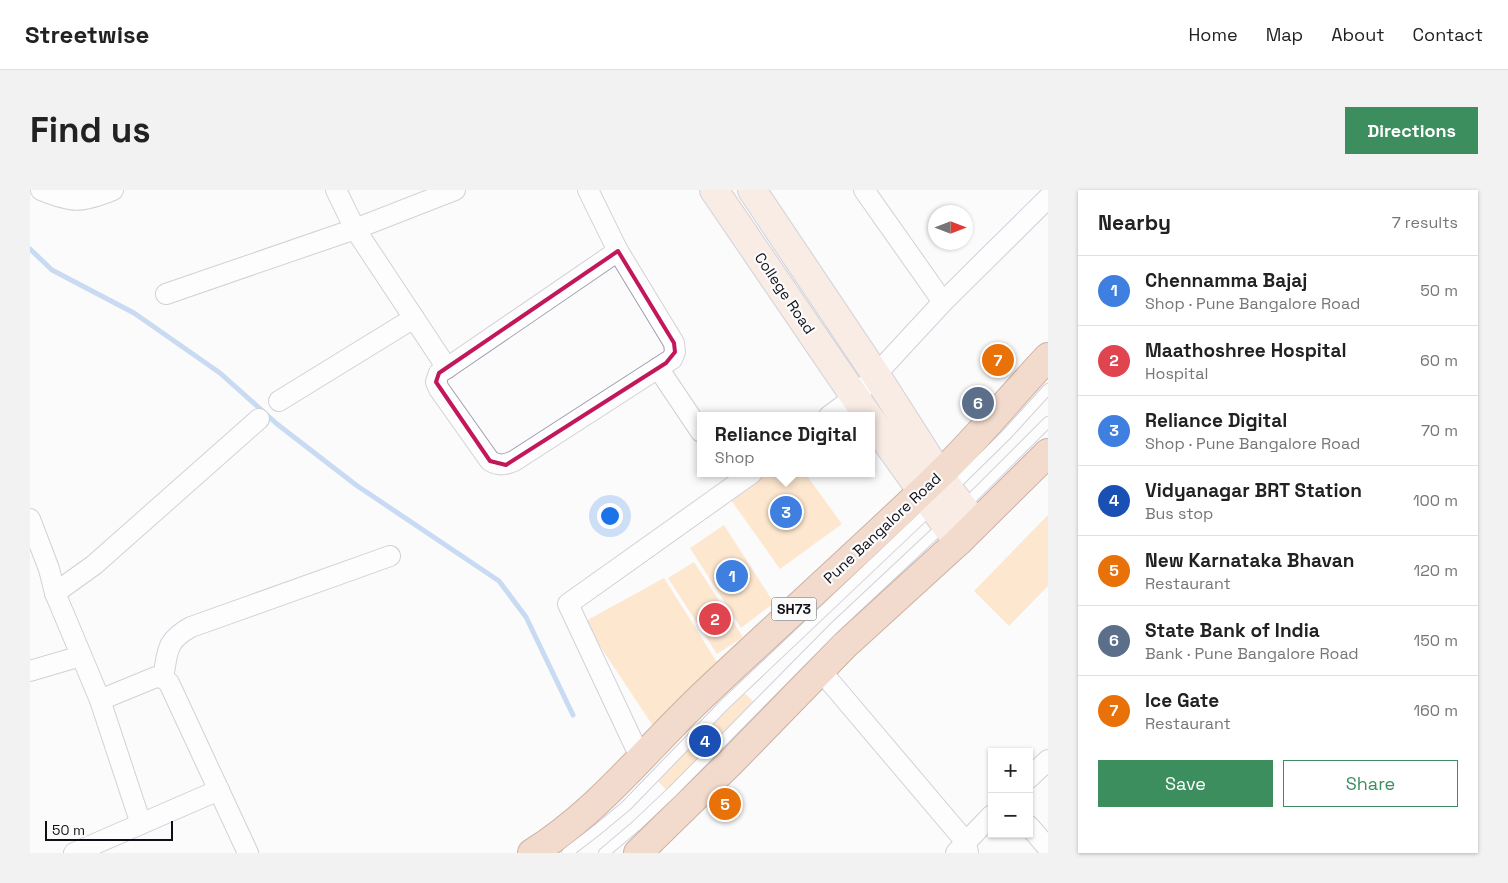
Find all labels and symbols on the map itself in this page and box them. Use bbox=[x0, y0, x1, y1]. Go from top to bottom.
north arrow bbox=[928, 205, 973, 250]
street label: College Road bbox=[751, 249, 819, 337]
pin: 7 bbox=[982, 341, 1014, 379]
pin: 6 bbox=[962, 384, 994, 422]
street label: Pune Bangalore Road bbox=[819, 469, 945, 587]
pin: 3 bbox=[770, 493, 802, 531]
your location bbox=[597, 503, 623, 529]
pin: 1 bbox=[716, 557, 748, 595]
road number: SH73 bbox=[772, 598, 816, 620]
pin: 2 bbox=[699, 600, 731, 638]
pin: 4 bbox=[689, 722, 721, 760]
pin: 5 bbox=[709, 785, 741, 823]
scale bar bbox=[45, 818, 172, 841]

